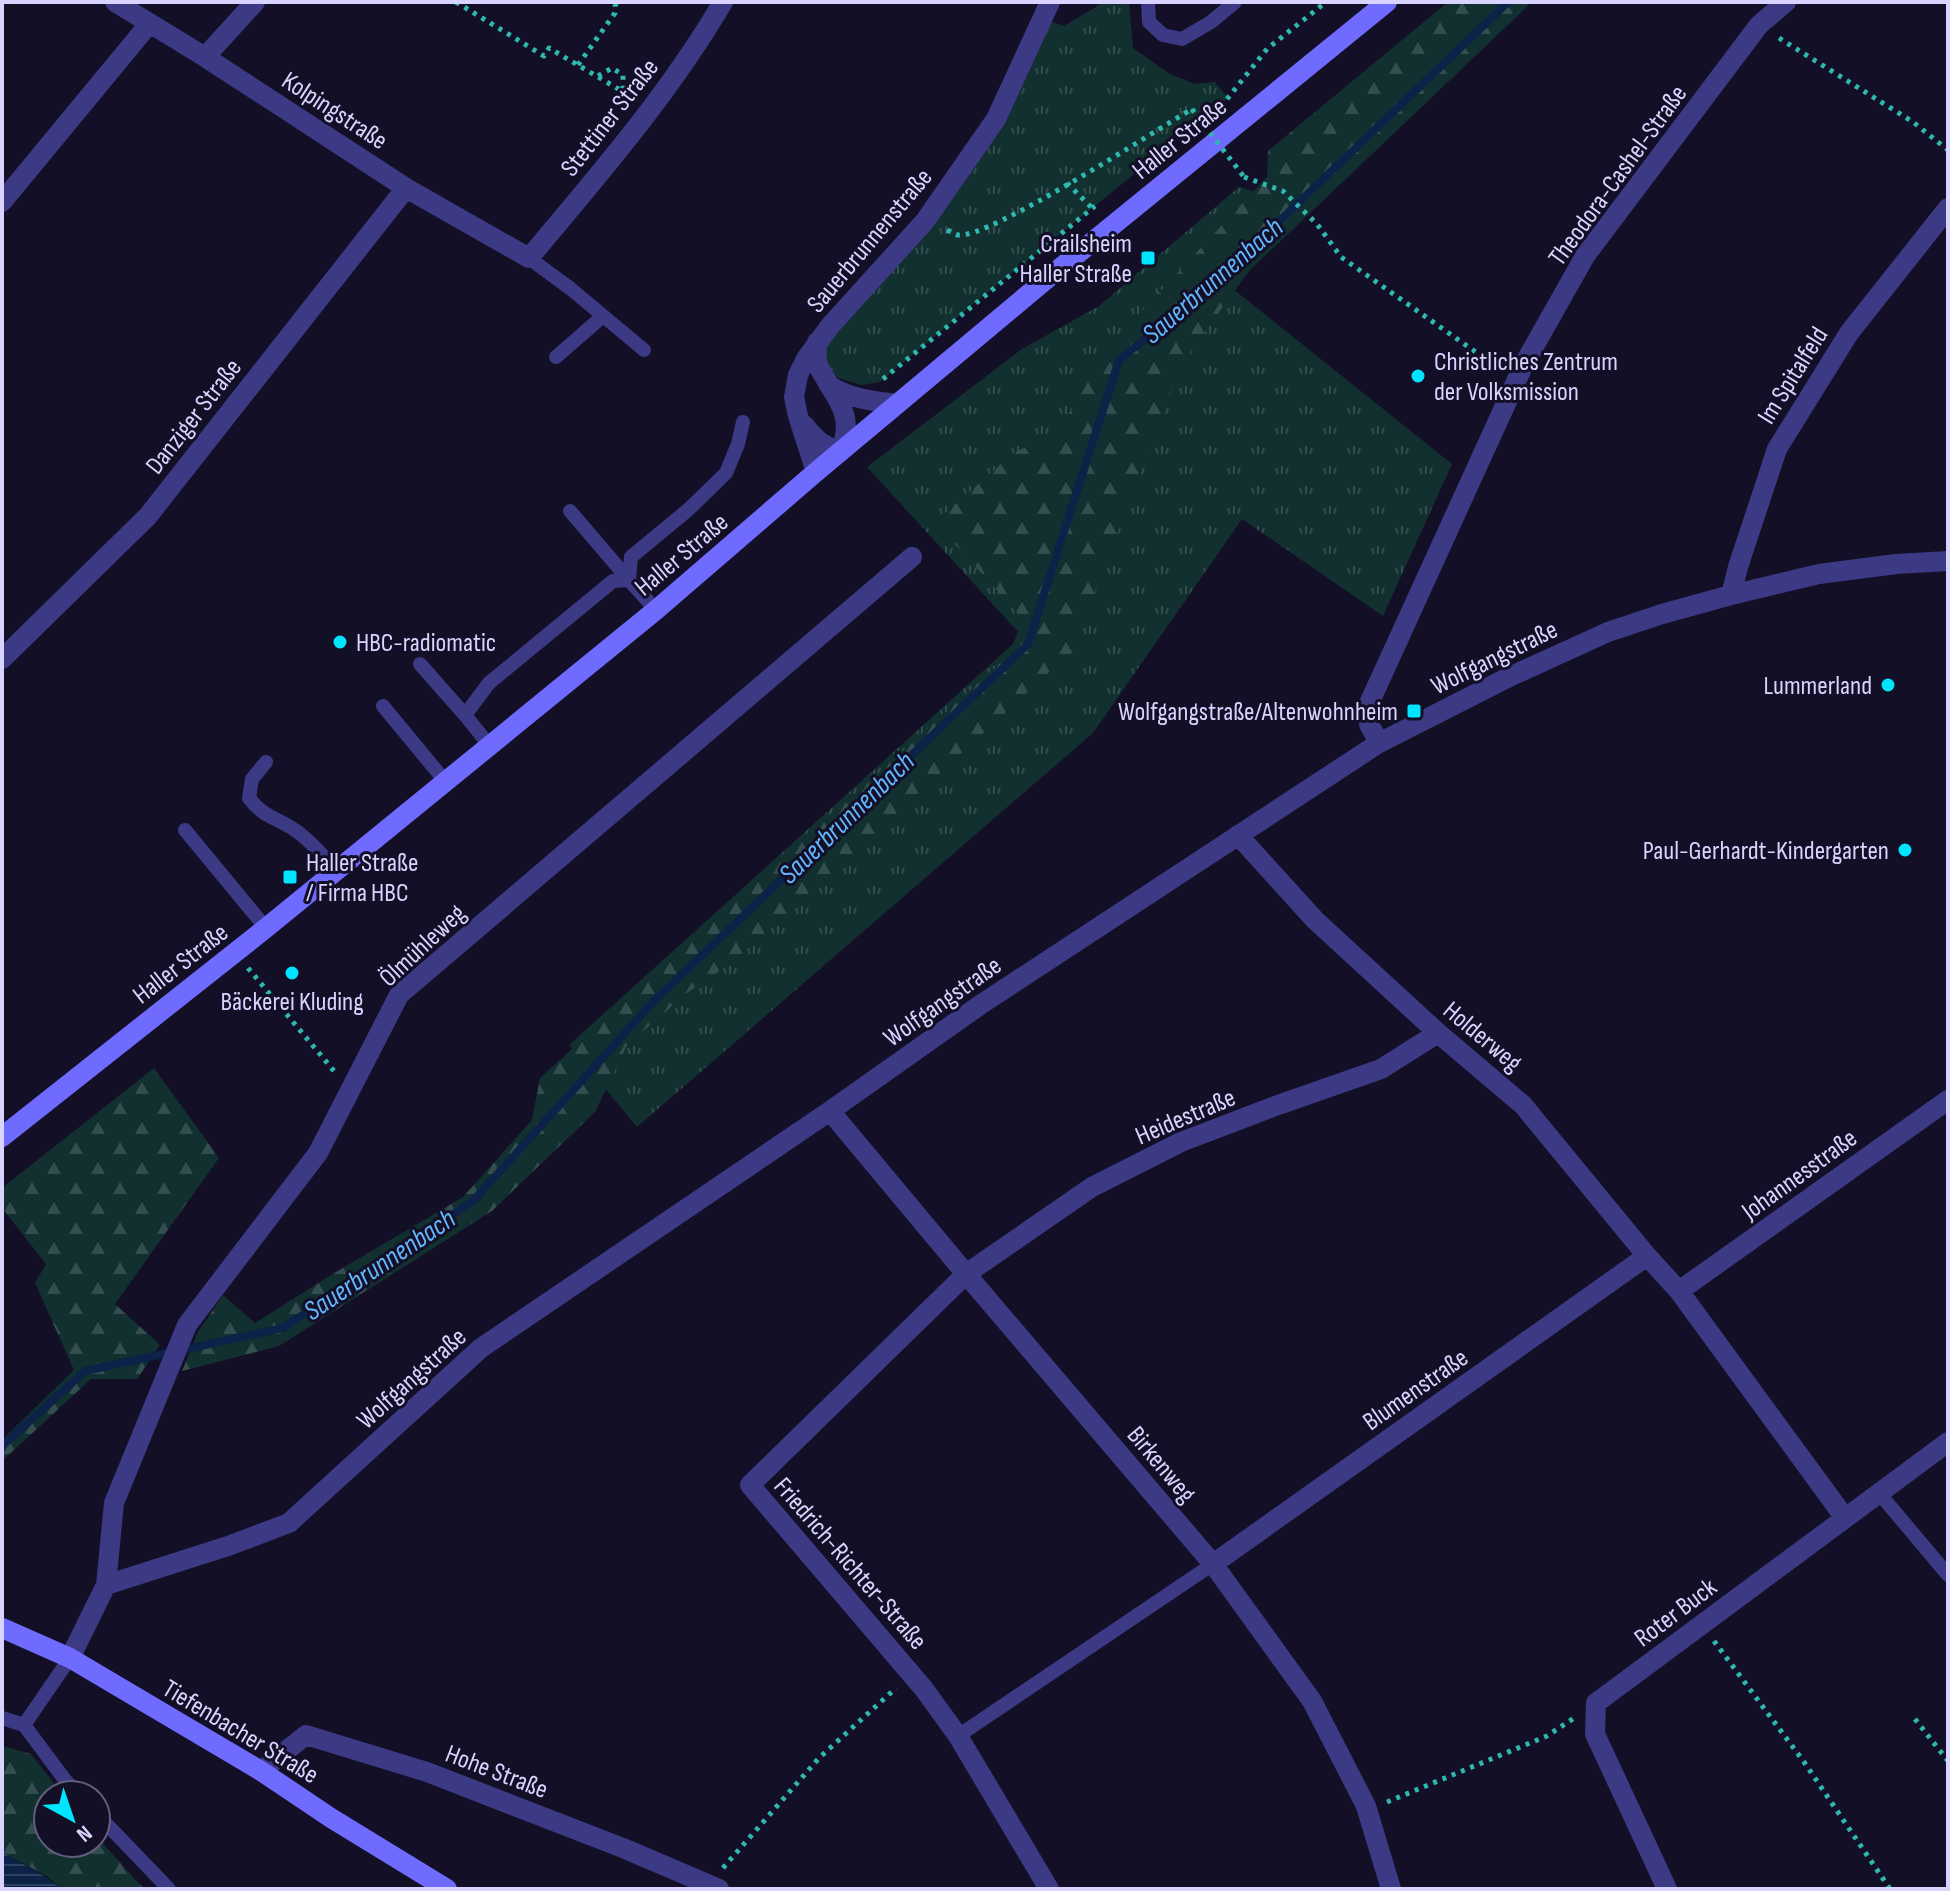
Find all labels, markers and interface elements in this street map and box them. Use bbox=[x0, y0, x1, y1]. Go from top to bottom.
street label: Stettiner Straße bbox=[555, 53, 666, 183]
street label: Kolpingstraße bbox=[276, 66, 393, 157]
street label: Theodora-Cashel-Straße bbox=[1542, 80, 1694, 272]
street label: Haller Straße bbox=[1126, 92, 1233, 187]
street label: Sauerbrunnenstraße bbox=[801, 163, 939, 319]
water label: Sauerbrunnenbach bbox=[1136, 211, 1290, 351]
place label: Crailsheim Haller Straße bbox=[1020, 229, 1132, 290]
marker: Crailsheim Haller Straße bbox=[1139, 249, 1157, 267]
street label: Im Spitalfeld bbox=[1751, 322, 1835, 430]
place label: Christliches Zentrum der Volksmission bbox=[1434, 347, 1618, 408]
street label: Danziger Straße bbox=[140, 353, 249, 481]
marker: Christliches Zentrum der Volksmission bbox=[1409, 367, 1427, 385]
street label: Haller Straße bbox=[629, 507, 735, 603]
street label: Wolfgangstraße bbox=[1427, 614, 1563, 702]
place label: HBC-radiomatic bbox=[356, 628, 496, 659]
marker: HBC-radiomatic bbox=[331, 633, 349, 651]
place label: Lummerland bbox=[1763, 671, 1872, 702]
marker: Lummerland bbox=[1879, 676, 1897, 694]
place label: Wolfgangstraße/Altenwohnheim bbox=[1118, 697, 1398, 728]
marker: Wolfgangstraße/Altenwohnheim bbox=[1405, 702, 1423, 720]
water label: Sauerbrunnenbach bbox=[772, 745, 922, 891]
place label: Paul-Gerhardt-Kindergarten bbox=[1643, 836, 1889, 867]
marker: Paul-Gerhardt-Kindergarten bbox=[1896, 841, 1914, 859]
place label: Haller Straße / Firma HBC bbox=[306, 848, 418, 909]
marker: Haller Straße / Firma HBC bbox=[281, 868, 299, 886]
street label: Ölmühleweg bbox=[373, 898, 473, 994]
street label: Haller Straße bbox=[127, 917, 235, 1011]
street label: Wolfgangstraße bbox=[878, 950, 1008, 1054]
marker: Bäckerei Kluding bbox=[283, 964, 301, 982]
place label: Bäckerei Kluding bbox=[220, 987, 364, 1018]
street label: Holderweg bbox=[1436, 995, 1528, 1079]
street label: Heidestraße bbox=[1131, 1083, 1240, 1152]
street label: Johannesstraße bbox=[1735, 1123, 1863, 1228]
water label: Sauerbrunnenbach bbox=[298, 1202, 462, 1328]
street label: Wolfgangstraße bbox=[351, 1322, 473, 1436]
street label: Blumenstraße bbox=[1357, 1343, 1474, 1438]
street label: Birkenweg bbox=[1120, 1420, 1202, 1510]
street label: Friedrich-Richter-Straße bbox=[767, 1472, 933, 1656]
street label: Roter Buck bbox=[1629, 1572, 1723, 1654]
street label: Tiefenbacher Straße bbox=[157, 1674, 324, 1791]
street label: Hohe Straße bbox=[441, 1739, 552, 1806]
north arrow bbox=[32, 1779, 112, 1859]
text: N bbox=[71, 1819, 97, 1847]

